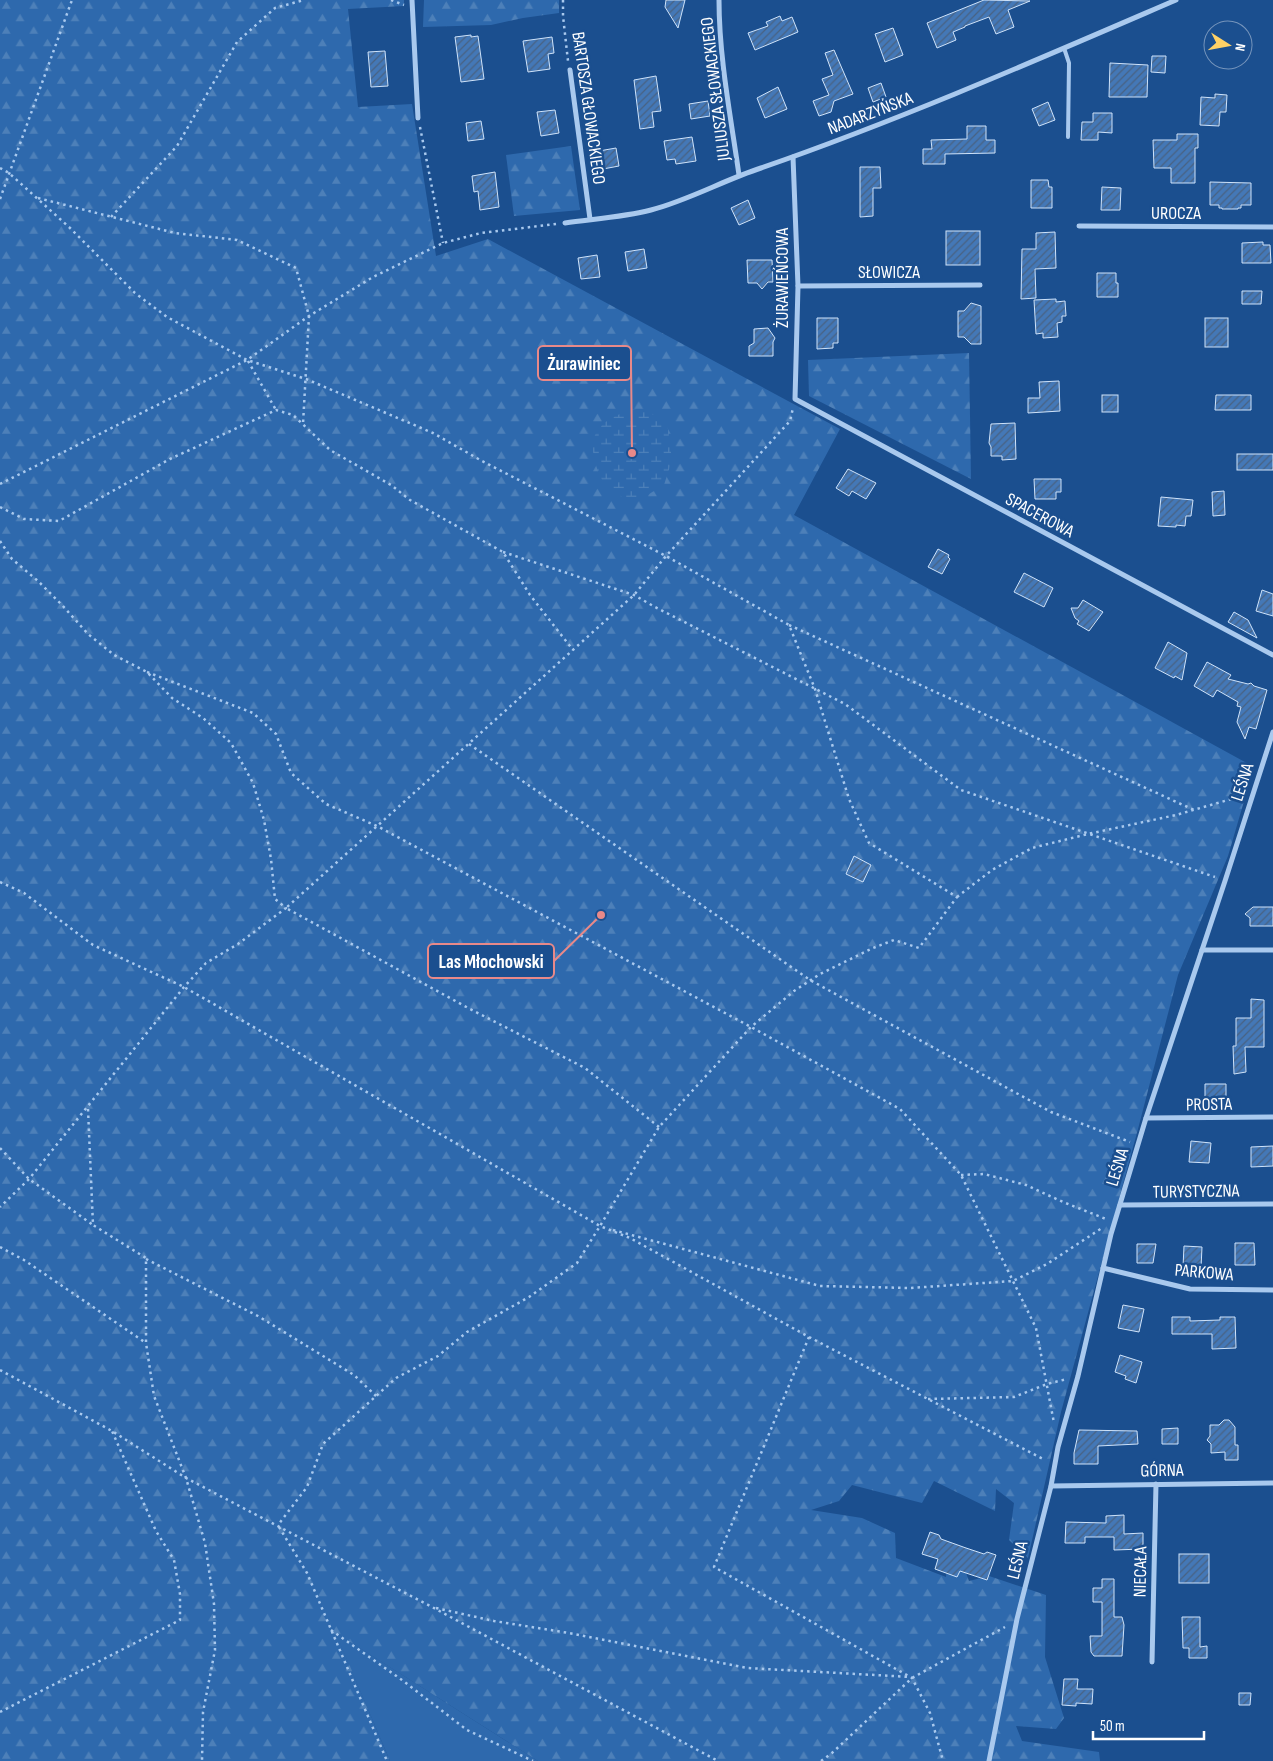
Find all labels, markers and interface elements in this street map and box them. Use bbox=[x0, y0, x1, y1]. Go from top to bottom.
street label: JULIUSZA SŁOWACKIEGO bbox=[696, 16, 735, 163]
north arrow bbox=[1203, 20, 1253, 70]
street label: BARTOSZA GŁOWACKIEGO bbox=[567, 30, 610, 186]
text: N bbox=[1231, 42, 1249, 53]
street label: NADARZYŃSKA bbox=[825, 88, 916, 139]
street label: UROCZA bbox=[1151, 203, 1201, 224]
street label: ŻURAWIEŃCOWA bbox=[772, 228, 793, 328]
street label: SŁOWICZA bbox=[858, 262, 920, 283]
callout: Żurawiniec bbox=[538, 346, 631, 380]
text: Żurawiniec bbox=[547, 353, 621, 376]
street label: SPACEROWA bbox=[1002, 489, 1078, 542]
street label: LEŚNA bbox=[1227, 760, 1259, 804]
callout: Las Młochowski bbox=[428, 944, 554, 978]
text: Las Młochowski bbox=[438, 951, 544, 974]
street label: PROSTA bbox=[1186, 1094, 1233, 1115]
street label: LEŚNA bbox=[1102, 1145, 1133, 1189]
street label: TURYSTYCZNA bbox=[1152, 1180, 1240, 1203]
street label: PARKOWA bbox=[1174, 1259, 1234, 1286]
street label: GÓRNA bbox=[1140, 1460, 1184, 1481]
street label: LEŚNA bbox=[1003, 1539, 1032, 1581]
street label: NIECAŁA bbox=[1130, 1546, 1151, 1598]
scale bar bbox=[1093, 1708, 1204, 1740]
text: 50 m bbox=[1100, 1717, 1125, 1736]

